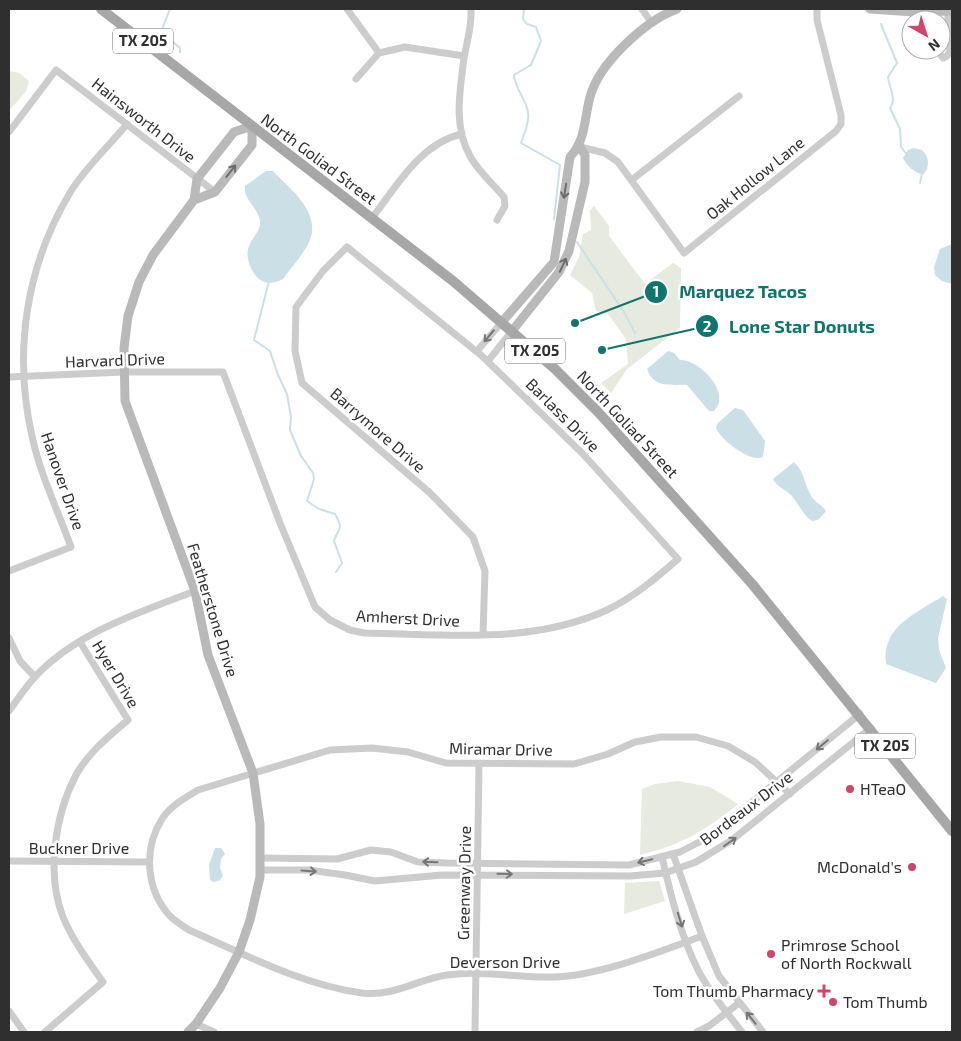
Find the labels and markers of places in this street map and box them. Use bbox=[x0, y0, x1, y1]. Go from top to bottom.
callout: Marquez Tacos bbox=[644, 276, 816, 309]
callout: Lone Star Donuts bbox=[694, 310, 885, 343]
place label: HTeaO bbox=[860, 779, 906, 798]
marker: HTeaO bbox=[844, 783, 856, 795]
place label: McDonald's bbox=[817, 857, 902, 876]
marker: McDonald's bbox=[906, 861, 918, 873]
place label: Primrose School of North Rockwall bbox=[781, 935, 912, 972]
marker: Primrose School of North Rockwall bbox=[765, 948, 777, 960]
place label: Tom Thumb Pharmacy bbox=[653, 981, 815, 1000]
marker: Tom Thumb Pharmacy bbox=[818, 985, 830, 997]
place label: Tom Thumb bbox=[843, 992, 928, 1011]
marker: Tom Thumb bbox=[827, 996, 839, 1008]

